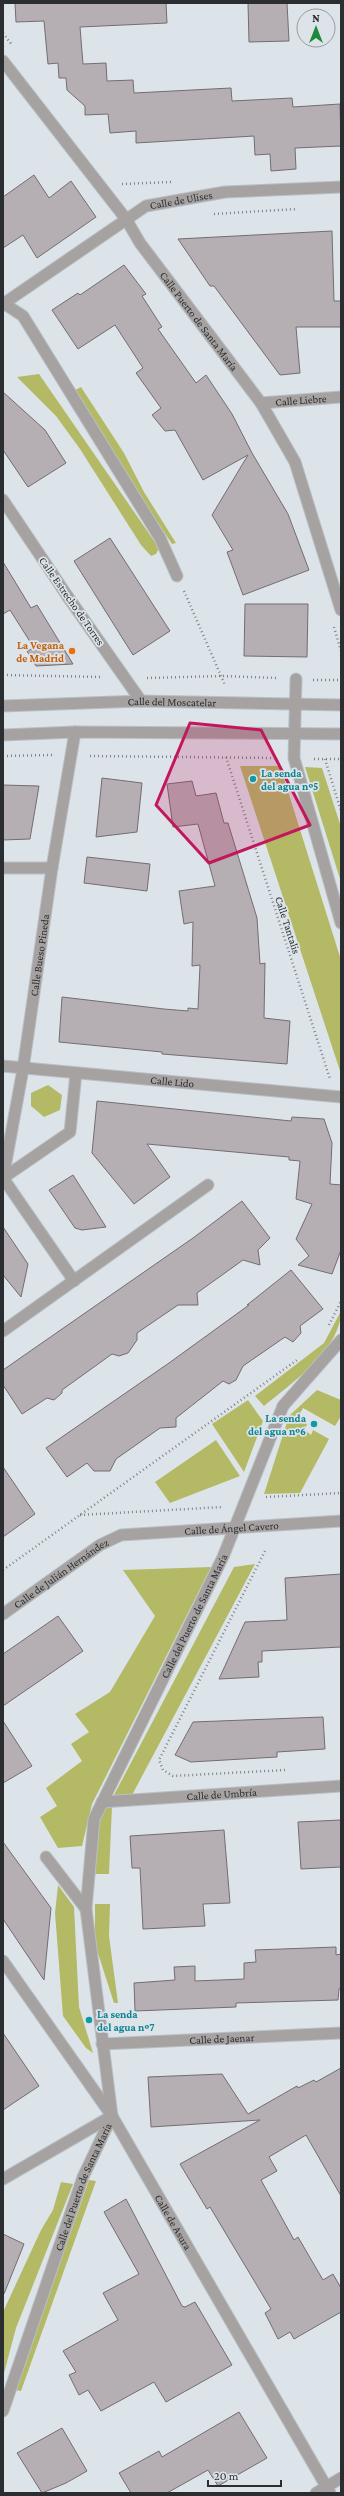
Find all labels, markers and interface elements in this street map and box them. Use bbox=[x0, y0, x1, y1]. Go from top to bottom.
north arrow bbox=[296, 8, 336, 48]
text: N bbox=[312, 12, 320, 24]
street label: Calle de Ulises bbox=[149, 188, 213, 211]
street label: Calle Puerto de Santa María bbox=[158, 269, 240, 373]
street label: Calle Liebre bbox=[275, 392, 327, 408]
street label: Calle Estrecho de Torres bbox=[37, 555, 107, 647]
place label: La Vegana de Madrid bbox=[16, 639, 65, 664]
marker: La Vegana de Madrid bbox=[67, 646, 77, 656]
street label: Calle del Moscatelar bbox=[127, 695, 216, 709]
place label: La senda del agua nº5 bbox=[261, 767, 318, 792]
marker: La senda del agua nº5 bbox=[248, 774, 258, 784]
street label: Calle Tantalis bbox=[273, 895, 303, 955]
street label: Calle Bueso Pineda bbox=[28, 913, 51, 997]
street label: Calle Lido bbox=[150, 1074, 195, 1090]
place label: La senda del agua nº6 bbox=[248, 1412, 307, 1437]
marker: La senda del agua nº6 bbox=[309, 1419, 319, 1429]
street label: Calle de Ángel Cavero bbox=[184, 1519, 280, 1537]
street label: Calle de Julián Hernández bbox=[11, 1536, 111, 1611]
street label: Calle del Puerto de Santa María bbox=[158, 1552, 230, 1680]
street label: Calle de Umbría bbox=[186, 1786, 257, 1802]
place label: La senda del agua nº7 bbox=[97, 2008, 155, 2033]
marker: La senda del agua nº7 bbox=[84, 2015, 94, 2025]
street label: Calle de Jaenar bbox=[189, 2031, 255, 2046]
street label: Calle del Puerto de Santa María bbox=[52, 2121, 114, 2252]
street label: Calle de Asura bbox=[153, 2192, 194, 2252]
scale bar bbox=[208, 2462, 281, 2488]
text: 20 m bbox=[214, 2469, 239, 2483]

